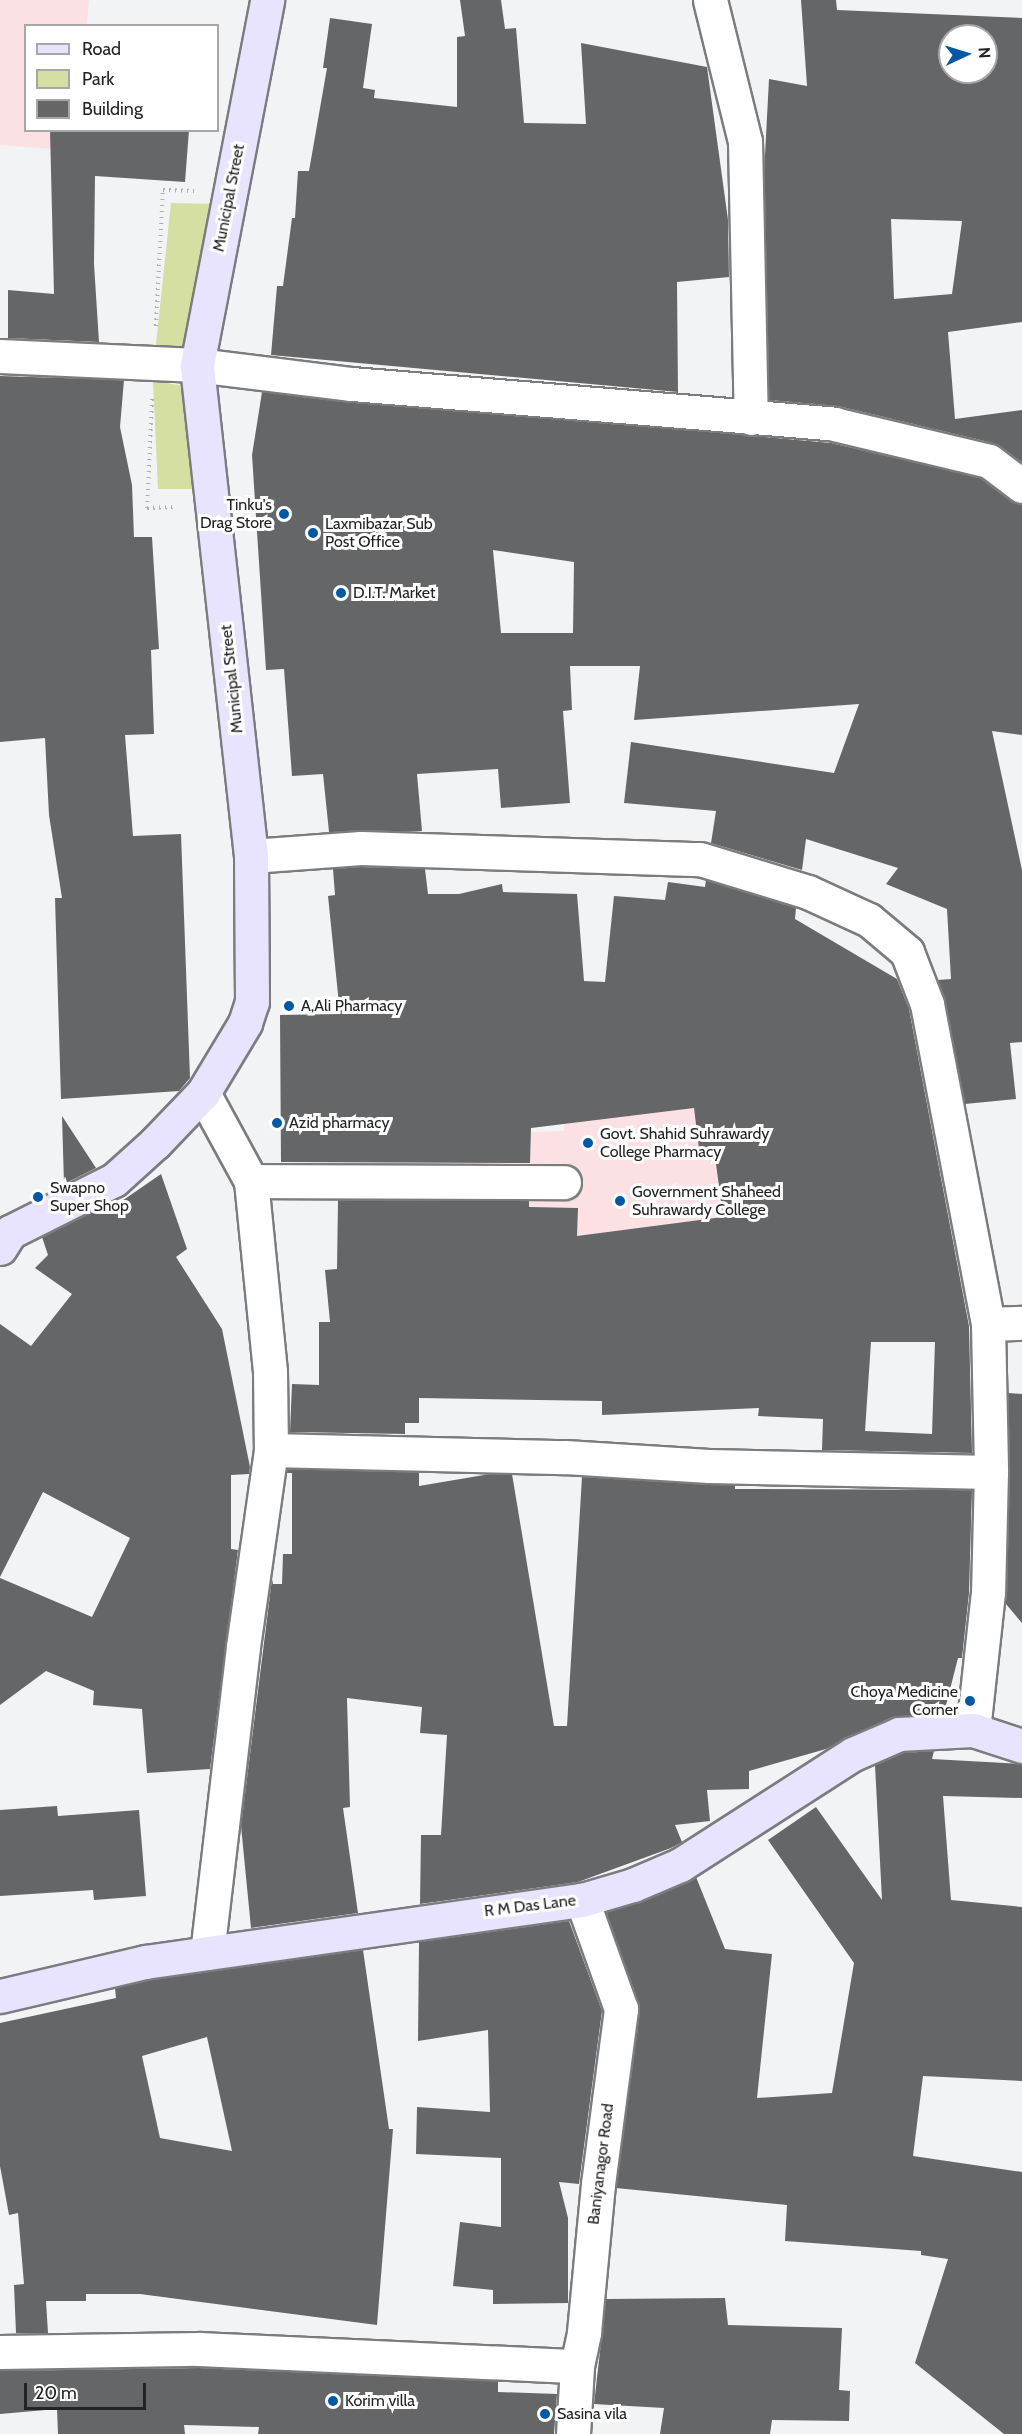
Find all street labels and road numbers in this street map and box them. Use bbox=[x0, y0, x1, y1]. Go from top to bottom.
street label: Municipal Street bbox=[209, 143, 249, 253]
street label: Municipal Street bbox=[217, 624, 247, 734]
street label: R M Das Lane bbox=[483, 1891, 577, 1921]
street label: Baniyanagor Road bbox=[584, 2102, 618, 2226]

